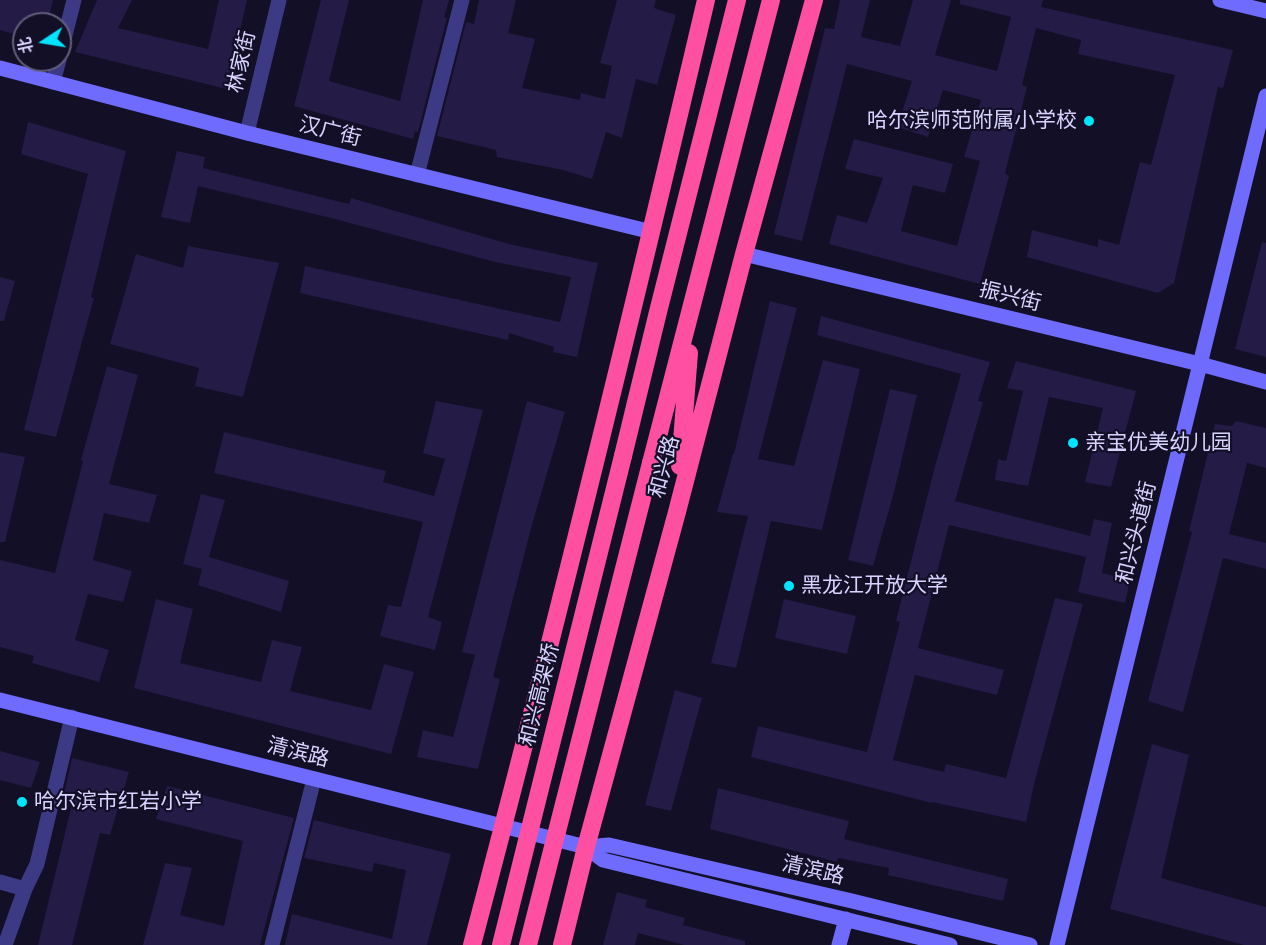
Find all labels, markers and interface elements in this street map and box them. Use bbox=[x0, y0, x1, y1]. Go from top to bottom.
north arrow bbox=[12, 12, 72, 72]
street label: 林家街 bbox=[223, 28, 261, 96]
text: 北 bbox=[16, 36, 36, 55]
place label: 哈尔滨师范附属小学校 bbox=[867, 108, 1077, 134]
street label: 汉广街 bbox=[296, 112, 364, 152]
marker: 哈尔滨师范附属小学校 bbox=[1082, 114, 1096, 128]
street label: 振兴街 bbox=[976, 277, 1044, 317]
place label: 亲宝优美幼儿园 bbox=[1085, 430, 1232, 456]
street label: 和兴路 bbox=[645, 433, 685, 501]
marker: 亲宝优美幼儿园 bbox=[1066, 436, 1080, 450]
street label: 和兴头道街 bbox=[1112, 479, 1162, 587]
place label: 黑龙江开放大学 bbox=[801, 573, 948, 599]
marker: 黑龙江开放大学 bbox=[782, 579, 796, 593]
street label: 和兴高架桥 bbox=[515, 641, 565, 749]
street label: 清滨路 bbox=[264, 733, 332, 773]
place label: 哈尔滨市红岩小学 bbox=[34, 789, 202, 815]
marker: 哈尔滨市红岩小学 bbox=[15, 795, 29, 809]
street label: 清滨路 bbox=[779, 852, 847, 890]

